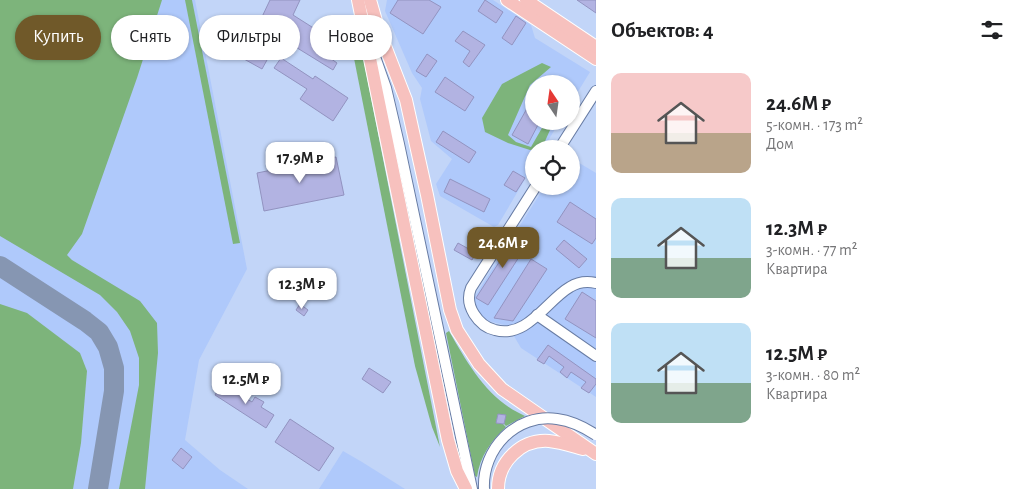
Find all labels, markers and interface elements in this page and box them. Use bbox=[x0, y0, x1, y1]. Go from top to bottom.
chip: Купить bbox=[15, 15, 101, 60]
chip: Снять bbox=[111, 15, 189, 60]
chip: Фильтры bbox=[199, 15, 300, 60]
chip: Новое bbox=[310, 15, 392, 60]
icon: filters bbox=[978, 16, 1006, 44]
text: Объектов: 4 bbox=[611, 20, 714, 41]
north arrow bbox=[525, 75, 580, 130]
map controls bbox=[525, 75, 580, 195]
icon: home bbox=[651, 93, 711, 153]
text: 24.6M ₽ bbox=[766, 93, 831, 114]
text: 5-комн. · 173 m² bbox=[766, 117, 863, 133]
text: Дом bbox=[766, 136, 794, 152]
button: locate bbox=[525, 140, 580, 195]
pin: 17.9M ₽ bbox=[254, 142, 346, 184]
text: 17.9M ₽ bbox=[277, 150, 323, 166]
icon: home bbox=[651, 218, 711, 278]
text: 12.3M ₽ bbox=[766, 218, 827, 239]
pin: 24.6M ₽ bbox=[457, 226, 549, 269]
text: 24.6M ₽ bbox=[478, 235, 528, 251]
text: 3-комн. · 77 m² bbox=[766, 242, 857, 258]
text: Квартира bbox=[766, 261, 828, 277]
pin: 12.3M ₽ bbox=[256, 268, 348, 310]
text: 12.3M ₽ bbox=[279, 276, 325, 292]
icon: home bbox=[651, 343, 711, 403]
text: 12.5M ₽ bbox=[766, 343, 827, 364]
pin: 12.5M ₽ bbox=[200, 362, 292, 405]
text: 3-комн. · 80 m² bbox=[766, 367, 860, 383]
text: 12.5M ₽ bbox=[223, 371, 269, 387]
text: Квартира bbox=[766, 386, 828, 402]

